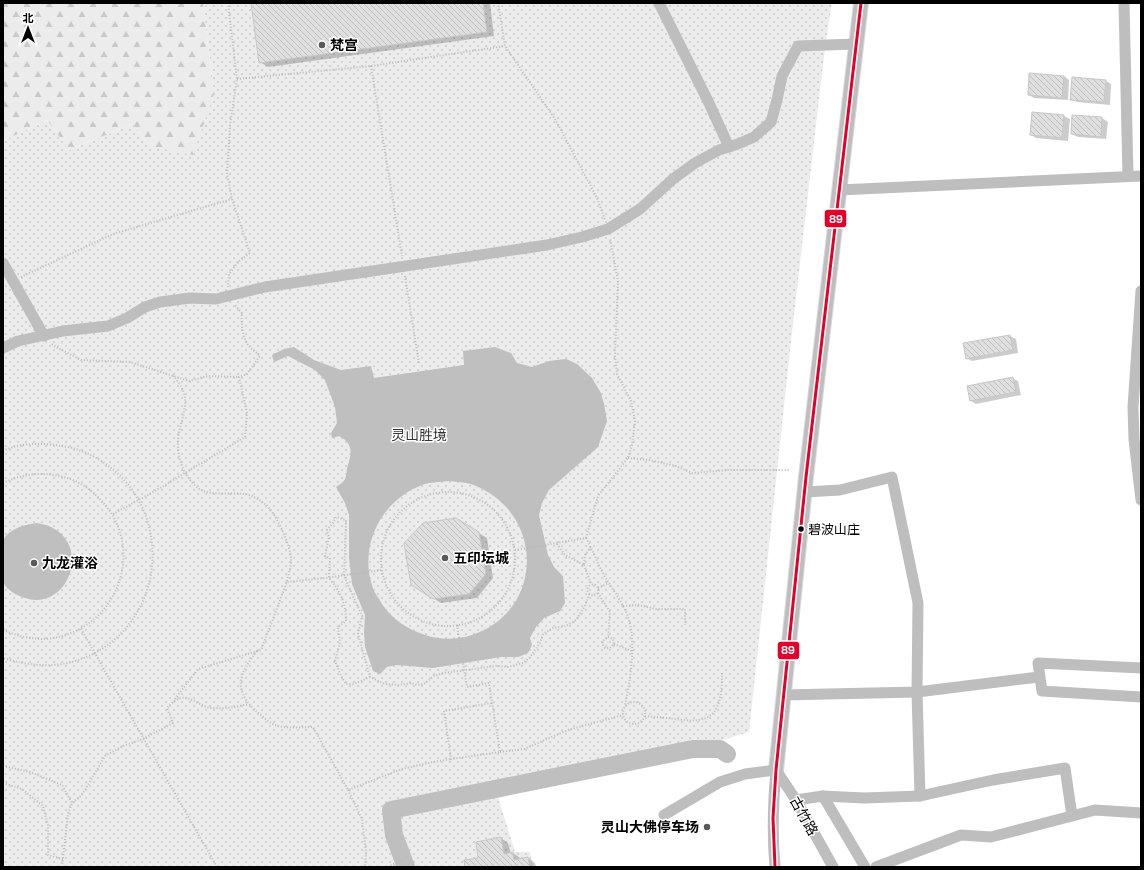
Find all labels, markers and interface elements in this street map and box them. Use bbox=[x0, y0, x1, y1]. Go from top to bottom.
north arrow bbox=[8, 8, 48, 48]
text: 北 bbox=[23, 11, 34, 25]
place label: 梵宫 bbox=[330, 36, 358, 54]
marker: 梵宫 bbox=[317, 40, 327, 50]
line badge: 89 bbox=[824, 209, 847, 228]
text: 89 bbox=[829, 212, 843, 226]
park label: 灵山胜境 bbox=[391, 426, 447, 444]
place label: 碧波山庄 bbox=[808, 521, 860, 538]
marker: 碧波山庄 bbox=[796, 524, 806, 534]
place label: 五印坛城 bbox=[453, 549, 509, 567]
marker: 五印坛城 bbox=[440, 553, 450, 563]
place label: 九龙灌浴 bbox=[42, 554, 98, 572]
marker: 九龙灌浴 bbox=[29, 558, 39, 568]
line badge: 89 bbox=[777, 641, 800, 660]
text: 89 bbox=[781, 643, 795, 657]
street label: 古竹路 bbox=[786, 793, 822, 839]
place label: 灵山大佛停车场 bbox=[601, 818, 699, 836]
marker: 灵山大佛停车场 bbox=[702, 822, 712, 832]

